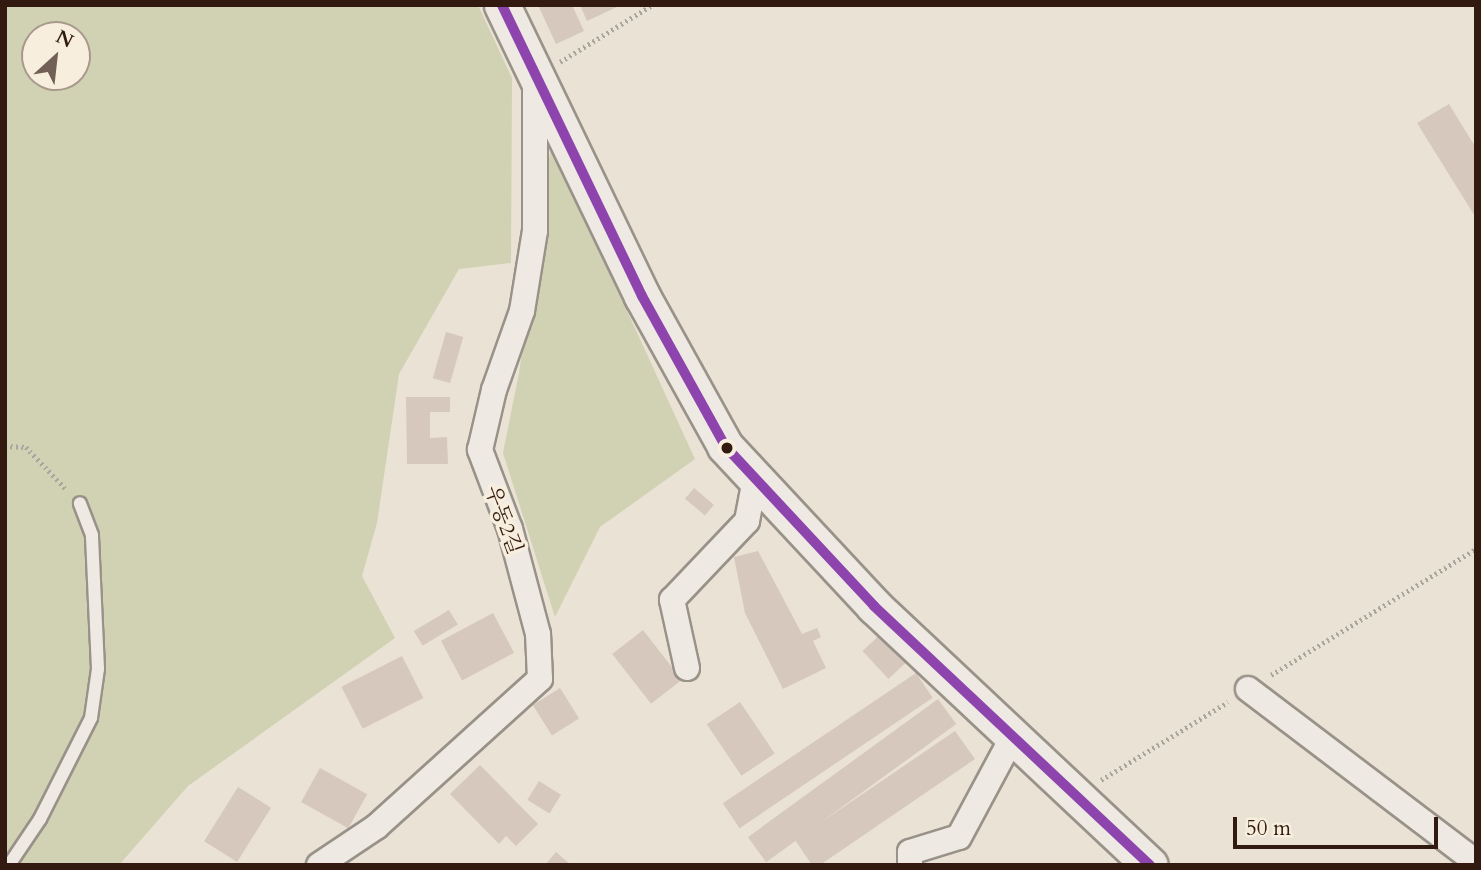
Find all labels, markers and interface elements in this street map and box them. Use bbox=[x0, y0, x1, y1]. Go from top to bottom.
north arrow bbox=[21, 21, 91, 91]
text: N bbox=[51, 24, 78, 54]
unlabelled marker bbox=[720, 441, 734, 455]
street label: 우동2길 bbox=[479, 482, 527, 558]
scale bar bbox=[1236, 804, 1441, 848]
text: 50 m bbox=[1246, 814, 1291, 843]

